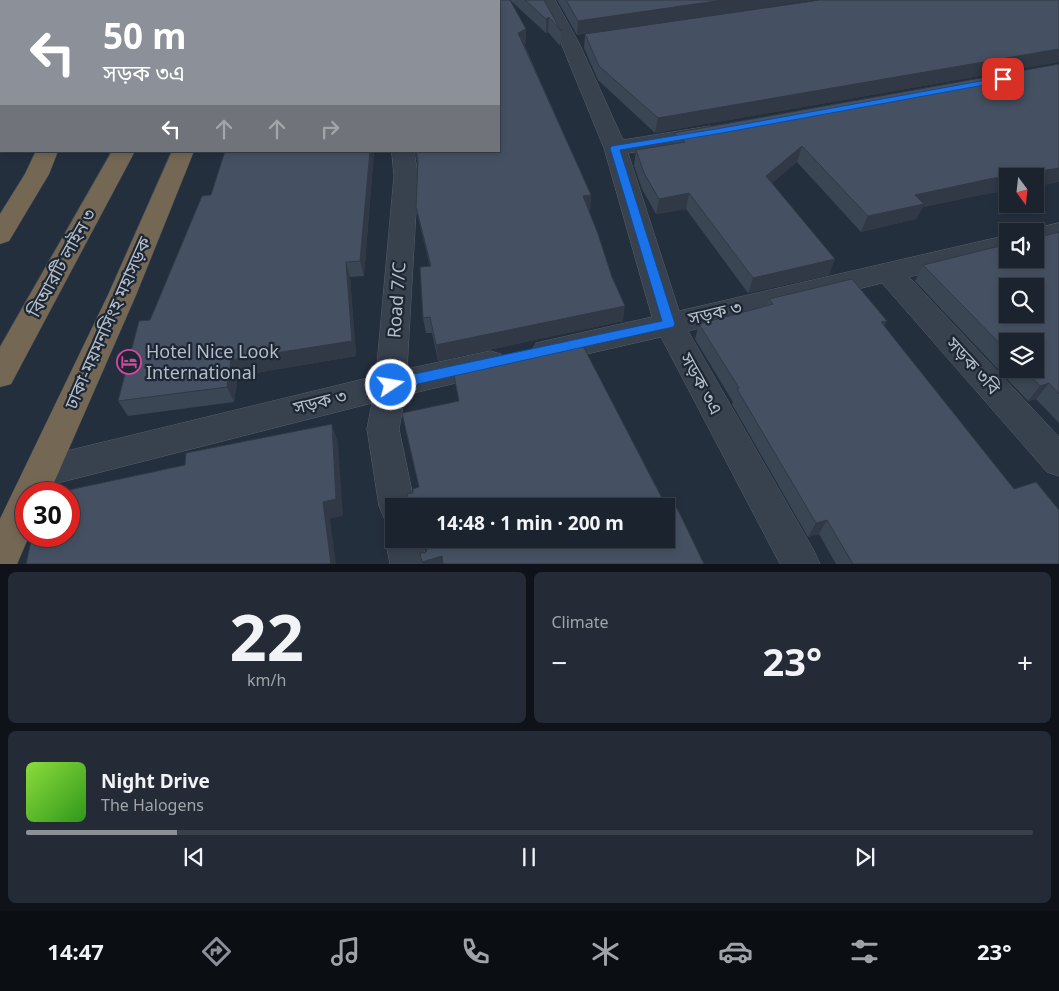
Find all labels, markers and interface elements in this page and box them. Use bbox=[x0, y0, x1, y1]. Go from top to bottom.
text: 50 m bbox=[103, 12, 186, 59]
icon: left bbox=[20, 20, 85, 85]
text: সড়ক ৩এ bbox=[103, 57, 185, 87]
pin bbox=[982, 58, 1024, 100]
icon: arrive bbox=[989, 65, 1017, 93]
icon: left bbox=[157, 115, 185, 143]
icon: ahead bbox=[210, 115, 238, 143]
icon: ahead bbox=[263, 115, 291, 143]
icon: right bbox=[316, 115, 344, 143]
north arrow bbox=[999, 168, 1044, 212]
map controls bbox=[999, 168, 1044, 378]
street label: বিআরটি লাইন ৩ bbox=[21, 204, 101, 322]
button: sound bbox=[999, 223, 1044, 268]
street label: ঢাকা-ময়মনসিংহ মহাসড়ক bbox=[58, 232, 156, 413]
street label: Road 7/C bbox=[381, 261, 411, 339]
button: search bbox=[999, 278, 1044, 323]
street label: সড়ক ৩ bbox=[685, 294, 744, 330]
street label: সড়ক ৩বি bbox=[941, 331, 1006, 399]
button: layers bbox=[999, 333, 1044, 378]
place label: Hotel Nice Look International bbox=[146, 339, 279, 384]
street label: সড়ক ৩এ bbox=[675, 347, 729, 419]
hotel icon: Hotel Nice Look International bbox=[116, 349, 142, 375]
position arrow bbox=[364, 358, 416, 410]
street label: সড়ক ৩ bbox=[290, 383, 349, 419]
speed limit sign: 30 bbox=[15, 482, 80, 547]
text: 14:48 · 1 min · 200 m bbox=[436, 510, 624, 536]
text: 22 bbox=[230, 592, 304, 680]
text: Climate bbox=[552, 611, 609, 633]
text: 23° bbox=[762, 635, 822, 687]
text: − bbox=[552, 643, 568, 681]
text: + bbox=[1017, 643, 1033, 681]
text: km/h bbox=[247, 669, 286, 691]
text: Night Drive bbox=[101, 768, 210, 794]
text: The Halogens bbox=[101, 794, 204, 816]
icon: previous bbox=[180, 843, 208, 871]
icon: pause bbox=[515, 843, 543, 871]
icon: next bbox=[851, 843, 879, 871]
icon: directions bbox=[199, 934, 234, 969]
icon: music bbox=[328, 934, 363, 969]
icon: phone bbox=[458, 934, 493, 969]
icon: climate bbox=[588, 934, 623, 969]
icon: car bbox=[718, 934, 753, 969]
icon: filters bbox=[847, 934, 882, 969]
text: 14:47 bbox=[47, 936, 104, 966]
text: 23° bbox=[977, 936, 1012, 966]

